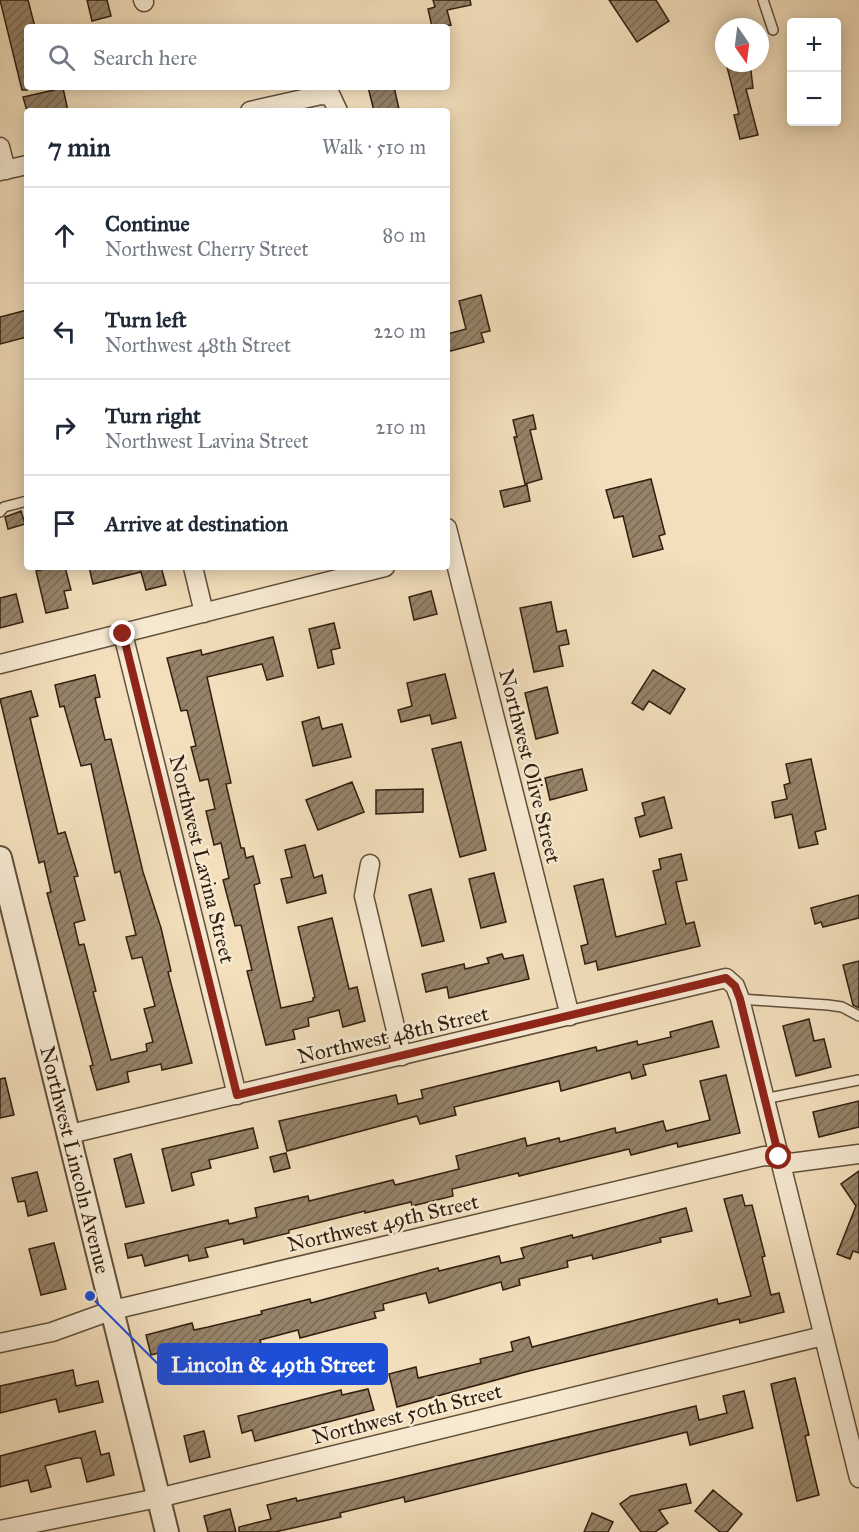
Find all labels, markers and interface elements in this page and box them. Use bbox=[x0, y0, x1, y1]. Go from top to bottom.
north arrow bbox=[715, 18, 769, 72]
map controls bbox=[787, 18, 841, 126]
button: + bbox=[787, 18, 841, 72]
search box bbox=[24, 24, 450, 90]
icon: search bbox=[45, 41, 78, 74]
text: Search here bbox=[93, 44, 197, 71]
button: − bbox=[787, 72, 841, 126]
text: 7 min bbox=[48, 131, 111, 163]
text: Walk · 510 m bbox=[322, 135, 426, 159]
text: Continue bbox=[105, 210, 190, 237]
icon: ahead bbox=[48, 219, 81, 252]
text: 80 m bbox=[383, 223, 426, 247]
text: Northwest Cherry Street bbox=[105, 237, 309, 261]
text: Turn left bbox=[105, 306, 187, 333]
icon: left bbox=[48, 315, 81, 348]
text: 220 m bbox=[374, 319, 426, 343]
text: Northwest 48th Street bbox=[105, 333, 291, 357]
text: Turn right bbox=[105, 402, 201, 429]
icon: right bbox=[48, 411, 81, 444]
text: 210 m bbox=[376, 415, 426, 439]
text: Northwest Lavina Street bbox=[105, 429, 309, 453]
icon: arrive bbox=[48, 507, 81, 540]
text: Arrive at destination bbox=[105, 510, 288, 537]
route end bbox=[109, 620, 135, 646]
street label: Northwest Olive Street bbox=[493, 666, 567, 866]
street label: Northwest Lavina Street bbox=[164, 752, 241, 966]
street label: Northwest 48th Street bbox=[295, 1000, 492, 1070]
street label: Northwest Lincoln Avenue bbox=[34, 1044, 116, 1277]
route start bbox=[765, 1143, 791, 1169]
street label: Northwest 49th Street bbox=[285, 1188, 482, 1258]
callout: Lincoln & 49th Street bbox=[158, 1344, 387, 1384]
text: Lincoln & 49th Street bbox=[171, 1351, 375, 1378]
street label: Northwest 50th Street bbox=[309, 1378, 505, 1450]

